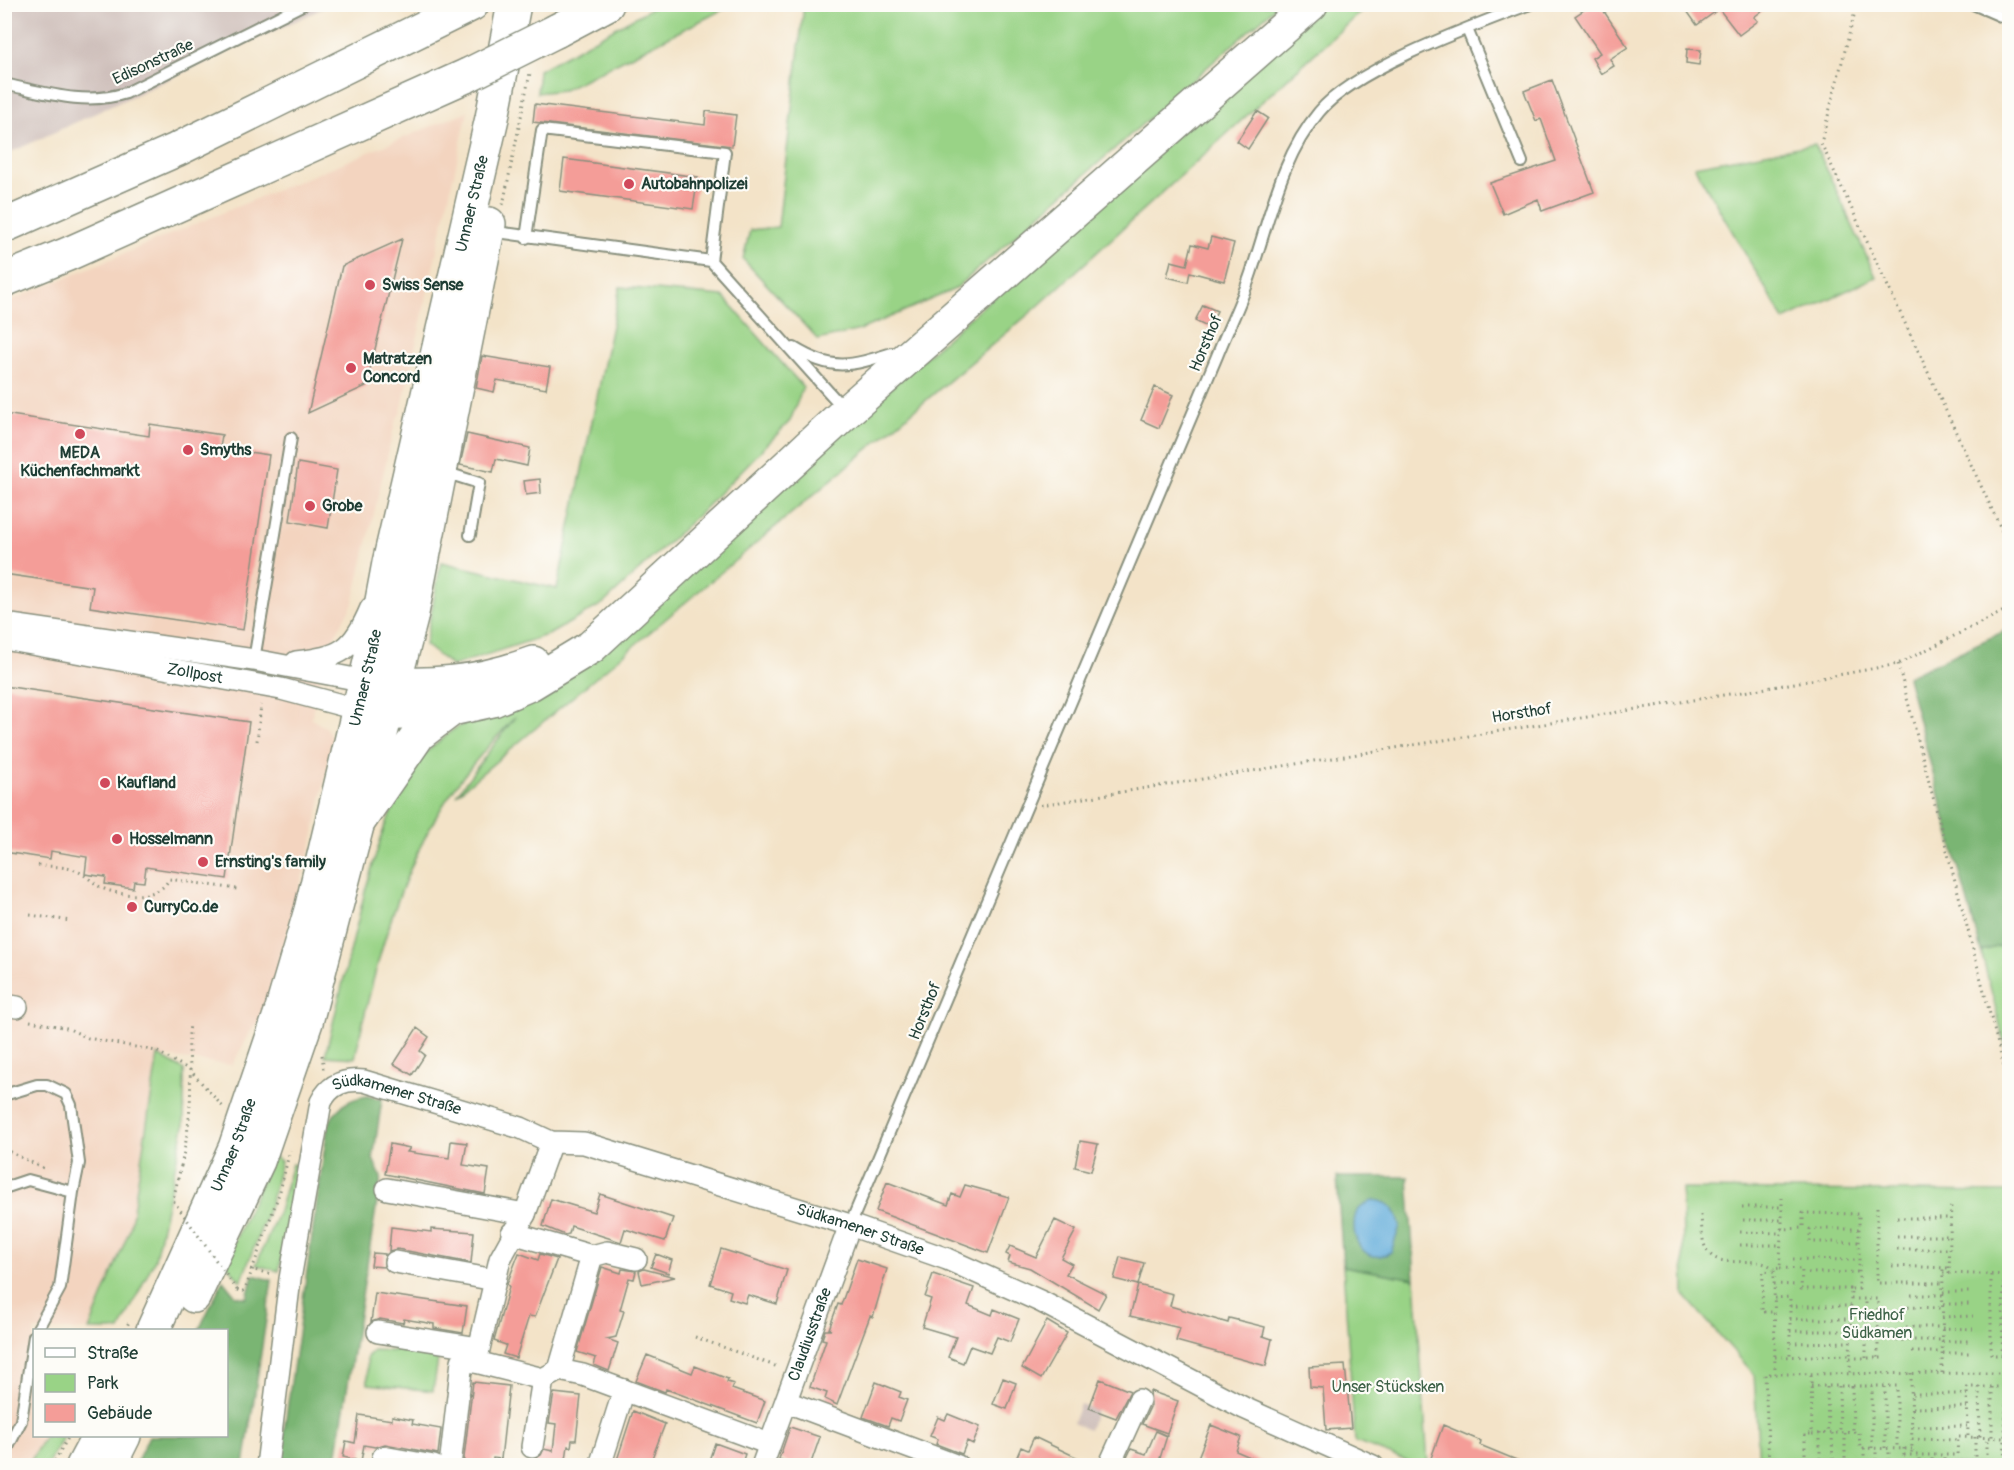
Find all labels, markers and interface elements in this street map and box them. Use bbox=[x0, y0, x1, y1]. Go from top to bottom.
street label: Edisonstraße bbox=[109, 35, 197, 89]
street label: Unnaer Straße bbox=[451, 153, 493, 254]
place label: Autobahnpolizei bbox=[641, 174, 748, 194]
marker: Autobahnpolizei bbox=[622, 177, 636, 191]
place label: Swiss Sense bbox=[382, 275, 465, 295]
marker: Swiss Sense bbox=[363, 278, 377, 292]
street label: Horsthof bbox=[1185, 311, 1227, 375]
place label: Matratzen Concord bbox=[363, 349, 432, 387]
marker: Matratzen Concord bbox=[344, 361, 358, 375]
marker: MEDA Küchenfachmarkt bbox=[73, 427, 87, 441]
place label: Smyths bbox=[200, 440, 252, 460]
place label: MEDA Küchenfachmarkt bbox=[20, 443, 140, 481]
marker: Smyths bbox=[181, 443, 195, 457]
place label: Grobe bbox=[322, 496, 363, 516]
marker: Grobe bbox=[303, 499, 317, 513]
street label: Unnaer Straße bbox=[345, 628, 386, 728]
street label: Zollpost bbox=[165, 659, 225, 688]
street label: Horsthof bbox=[1490, 698, 1554, 728]
place label: Kaufland bbox=[117, 773, 176, 793]
marker: Kaufland bbox=[98, 776, 112, 790]
place label: Hosselmann bbox=[129, 829, 213, 849]
marker: Hosselmann bbox=[110, 832, 124, 846]
place label: Ernsting's family bbox=[215, 852, 326, 872]
marker: Ernsting's family bbox=[196, 855, 210, 869]
place label: CurryCo.de bbox=[144, 897, 219, 917]
marker: CurryCo.de bbox=[125, 900, 139, 914]
street label: Horsthof bbox=[904, 979, 946, 1043]
street label: Südkamener Straße bbox=[328, 1070, 464, 1120]
street label: Unnaer Straße bbox=[207, 1096, 261, 1195]
street label: Südkamener Straße bbox=[794, 1199, 927, 1260]
street label: Claudiusstraße bbox=[784, 1285, 836, 1384]
park label: Friedhof Südkamen bbox=[1842, 1305, 1912, 1343]
legend bbox=[33, 1329, 228, 1437]
text: Straße bbox=[87, 1342, 138, 1365]
text: Park bbox=[87, 1372, 119, 1395]
park label: Unser Stücksken bbox=[1332, 1377, 1444, 1397]
text: Gebäude bbox=[87, 1402, 152, 1425]

